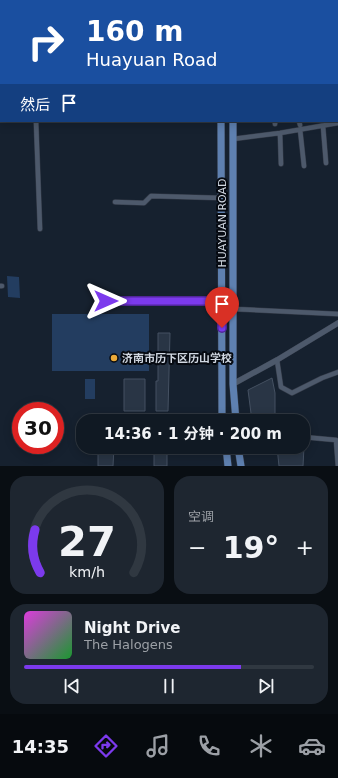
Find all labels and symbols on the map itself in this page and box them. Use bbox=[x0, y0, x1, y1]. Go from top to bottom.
street label: HUAYUAN ROAD bbox=[216, 178, 229, 268]
position arrow bbox=[85, 280, 127, 322]
pin bbox=[205, 287, 239, 328]
place label: 济南市历下区历山学校 bbox=[122, 352, 232, 365]
marker: 济南市历下区历山学校 bbox=[109, 353, 119, 363]
speed limit sign: 30 bbox=[12, 402, 64, 454]

